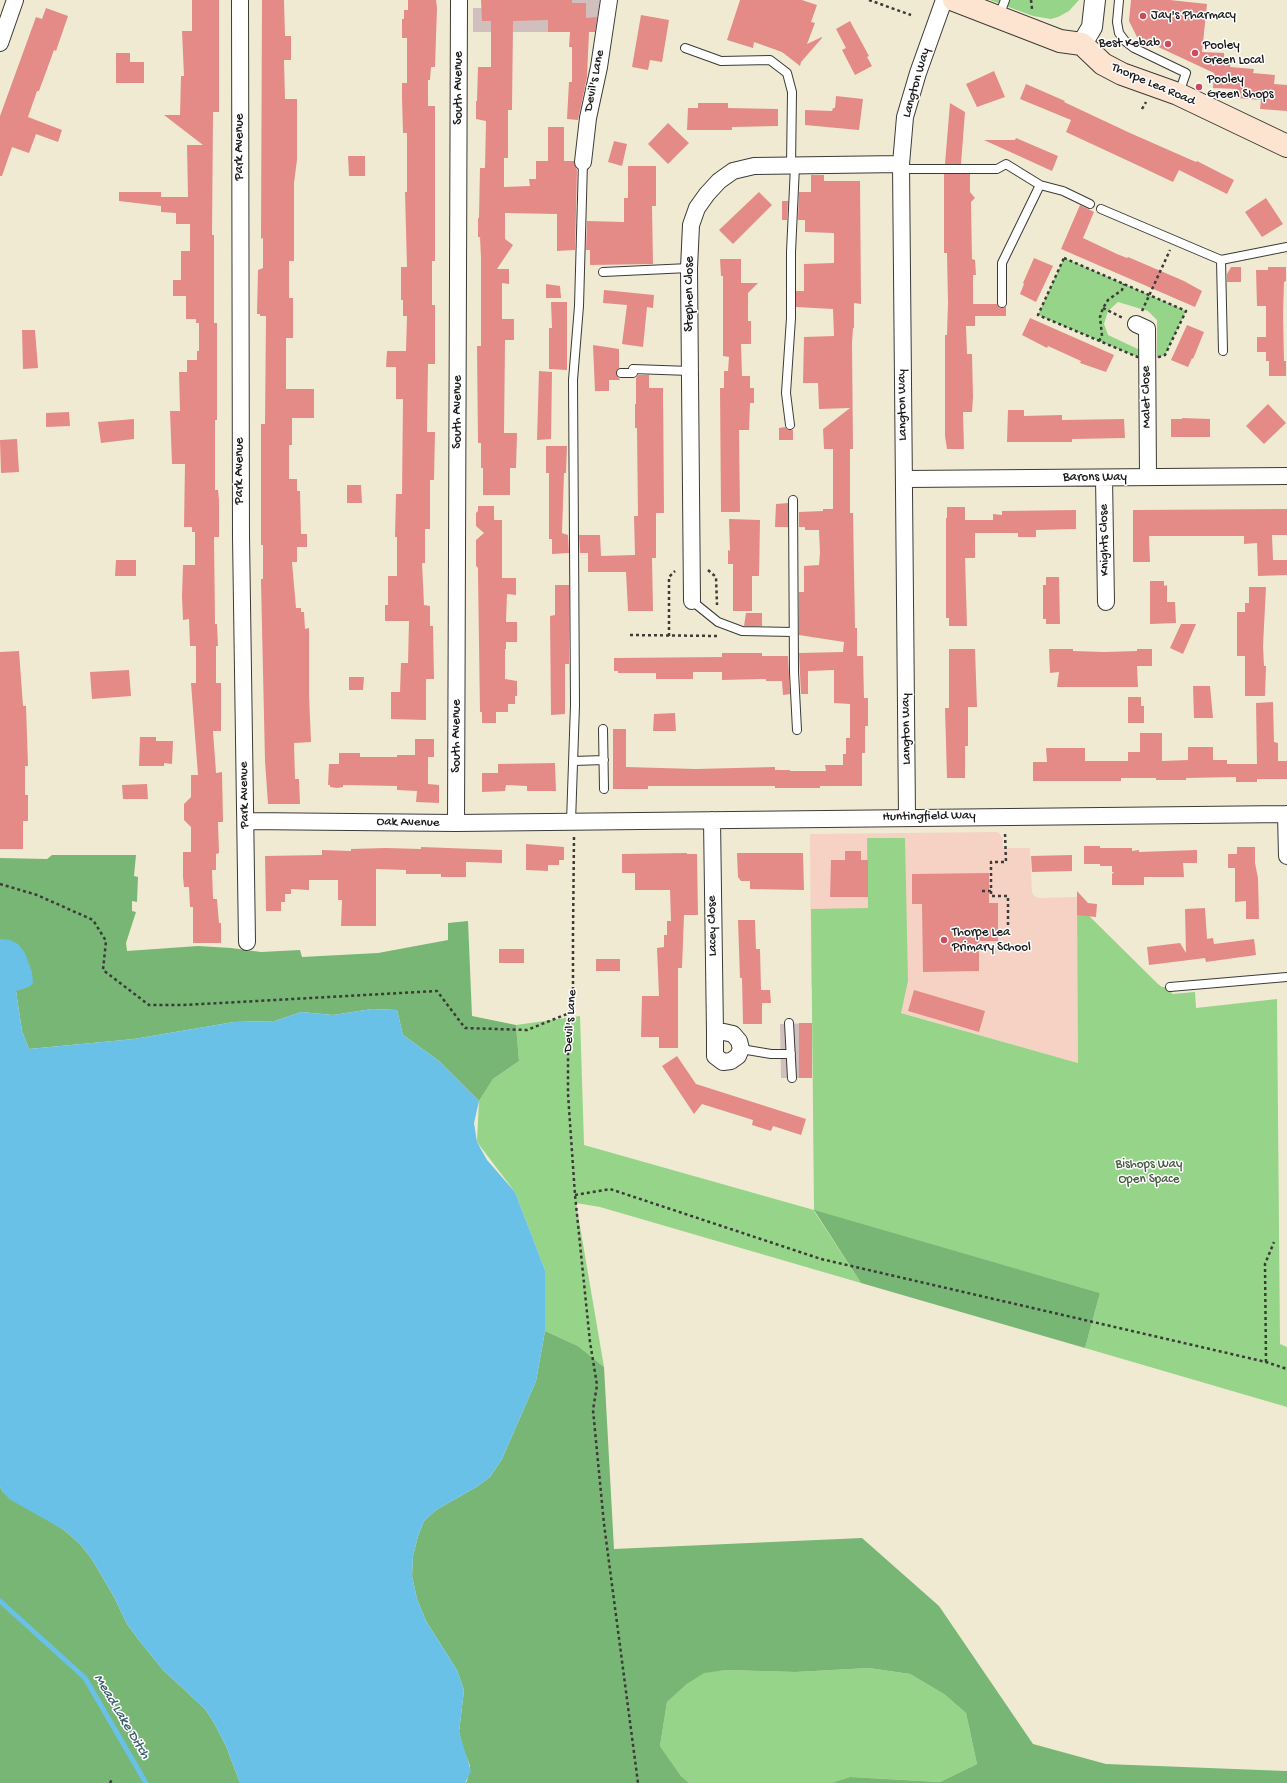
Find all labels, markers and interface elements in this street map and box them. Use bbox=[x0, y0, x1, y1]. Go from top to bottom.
place label: Jay's Pharmacy bbox=[1151, 8, 1236, 24]
marker: Jay's Pharmacy bbox=[1138, 11, 1148, 21]
place label: Best Kebab bbox=[1099, 36, 1160, 52]
place label: Pooley Green Local bbox=[1203, 38, 1264, 69]
marker: Best Kebab bbox=[1163, 39, 1173, 49]
street label: Langton Way bbox=[900, 46, 934, 120]
marker: Pooley Green Local bbox=[1190, 48, 1200, 58]
street label: Devil's Lane bbox=[581, 49, 609, 113]
street label: South Avenue bbox=[451, 51, 467, 125]
street label: Thorpe Lea Road bbox=[1109, 60, 1197, 110]
place label: Pooley Green Shops bbox=[1207, 72, 1273, 103]
marker: Pooley Green Shops bbox=[1194, 82, 1204, 92]
street label: Park Avenue bbox=[232, 114, 248, 180]
street label: Stephen Close bbox=[682, 256, 698, 332]
street label: Malet Close bbox=[1139, 366, 1155, 428]
street label: Langton Way bbox=[895, 369, 911, 441]
street label: South Avenue bbox=[450, 375, 466, 449]
street label: Park Avenue bbox=[232, 438, 248, 504]
street label: Barons Way bbox=[1063, 470, 1127, 486]
street label: Knights Close bbox=[1097, 504, 1113, 576]
street label: Langton Way bbox=[899, 693, 915, 765]
street label: South Avenue bbox=[449, 699, 465, 773]
street label: Park Avenue bbox=[237, 761, 253, 829]
street label: Huntingfield Way bbox=[882, 808, 976, 826]
street label: Oak Avenue bbox=[376, 815, 440, 831]
street label: Lacey Close bbox=[705, 896, 721, 956]
place label: Thorpe Lea Primary School bbox=[952, 925, 1031, 956]
marker: Thorpe Lea Primary School bbox=[939, 935, 949, 945]
street label: Devil's Lane bbox=[561, 989, 581, 1053]
park label: Bishops Way Open Space bbox=[1116, 1157, 1182, 1188]
water label: Mead Lake Ditch bbox=[89, 1672, 153, 1762]

